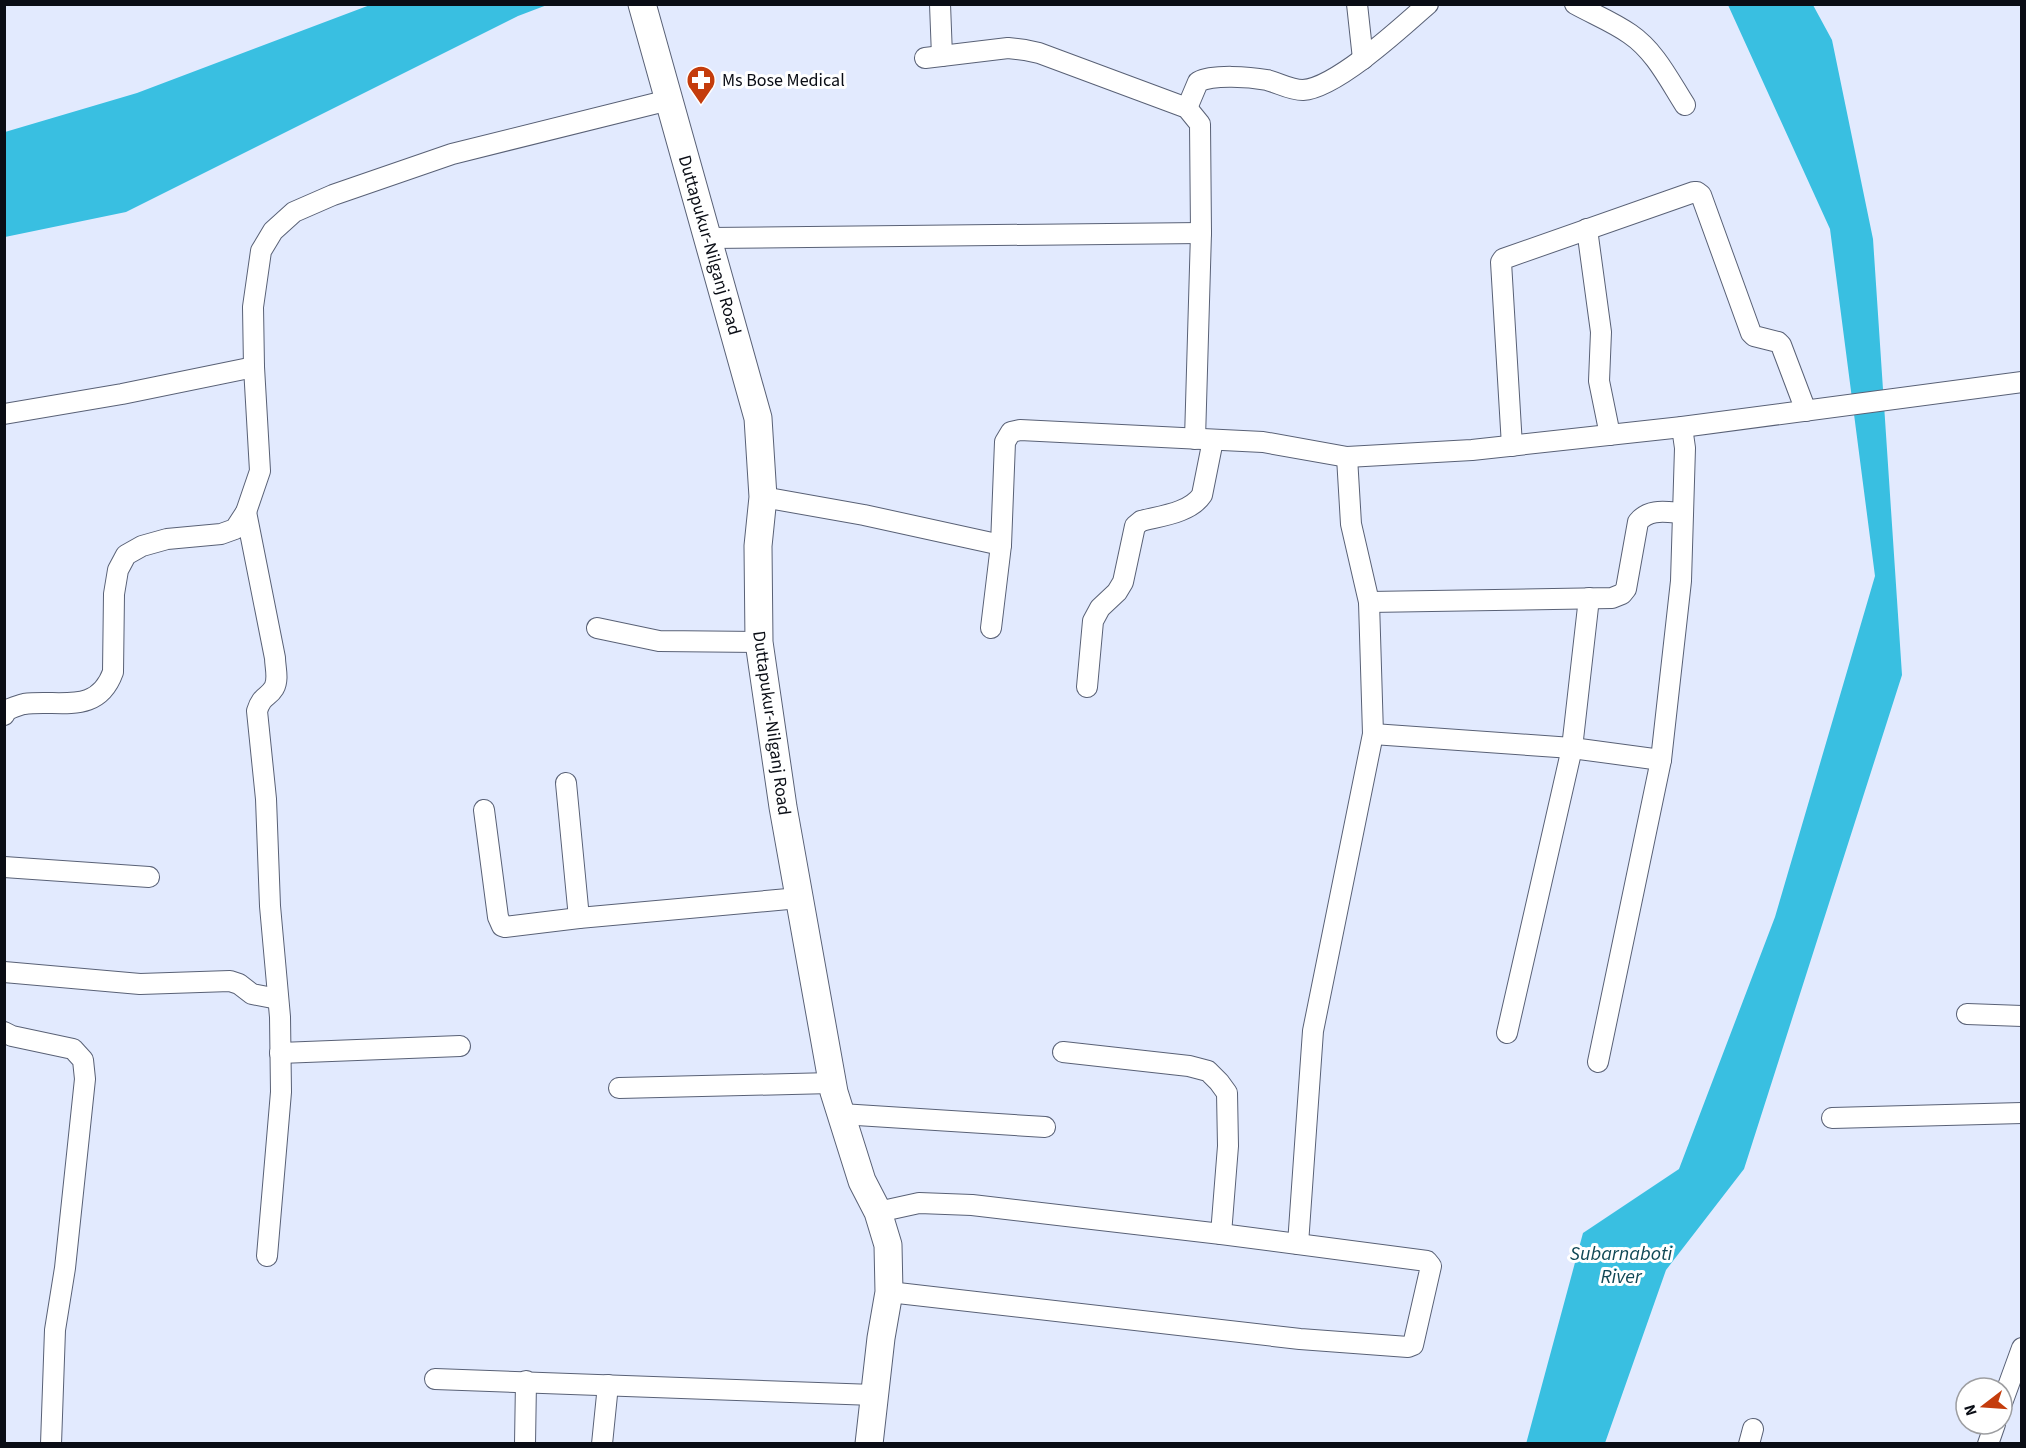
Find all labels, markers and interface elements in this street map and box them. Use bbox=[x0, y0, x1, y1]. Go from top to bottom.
pharmacy icon: Ms Bose Medical bbox=[685, 64, 717, 106]
place label: Ms Bose Medical bbox=[722, 68, 845, 93]
street label: Duttapukur-Nilganj Road bbox=[672, 152, 747, 338]
street label: Duttapukur-Nilganj Road bbox=[746, 629, 797, 817]
water label: Subarnaboti River bbox=[1570, 1240, 1672, 1291]
north arrow bbox=[1954, 1376, 2014, 1436]
text: N bbox=[1959, 1402, 1983, 1418]

